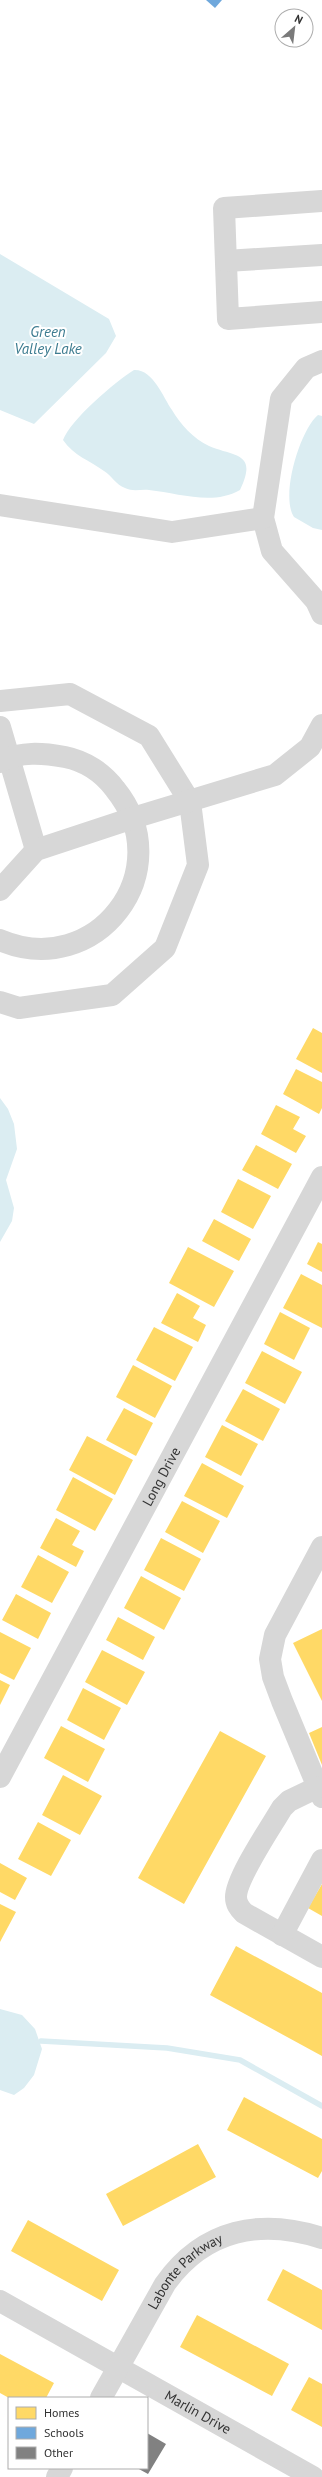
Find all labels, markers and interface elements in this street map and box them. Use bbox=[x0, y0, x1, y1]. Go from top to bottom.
north arrow bbox=[274, 8, 314, 48]
text: N bbox=[292, 11, 305, 27]
water label: Green Valley Lake bbox=[14, 322, 82, 358]
street label: Long Drive bbox=[138, 1444, 184, 1509]
street label: Labonte Parkway bbox=[144, 2229, 225, 2312]
street label: Marlin Drive bbox=[161, 2386, 234, 2438]
legend bbox=[8, 2397, 148, 2469]
text: Homes bbox=[44, 2405, 79, 2420]
text: Schools bbox=[44, 2425, 84, 2440]
text: Other bbox=[44, 2445, 73, 2460]

